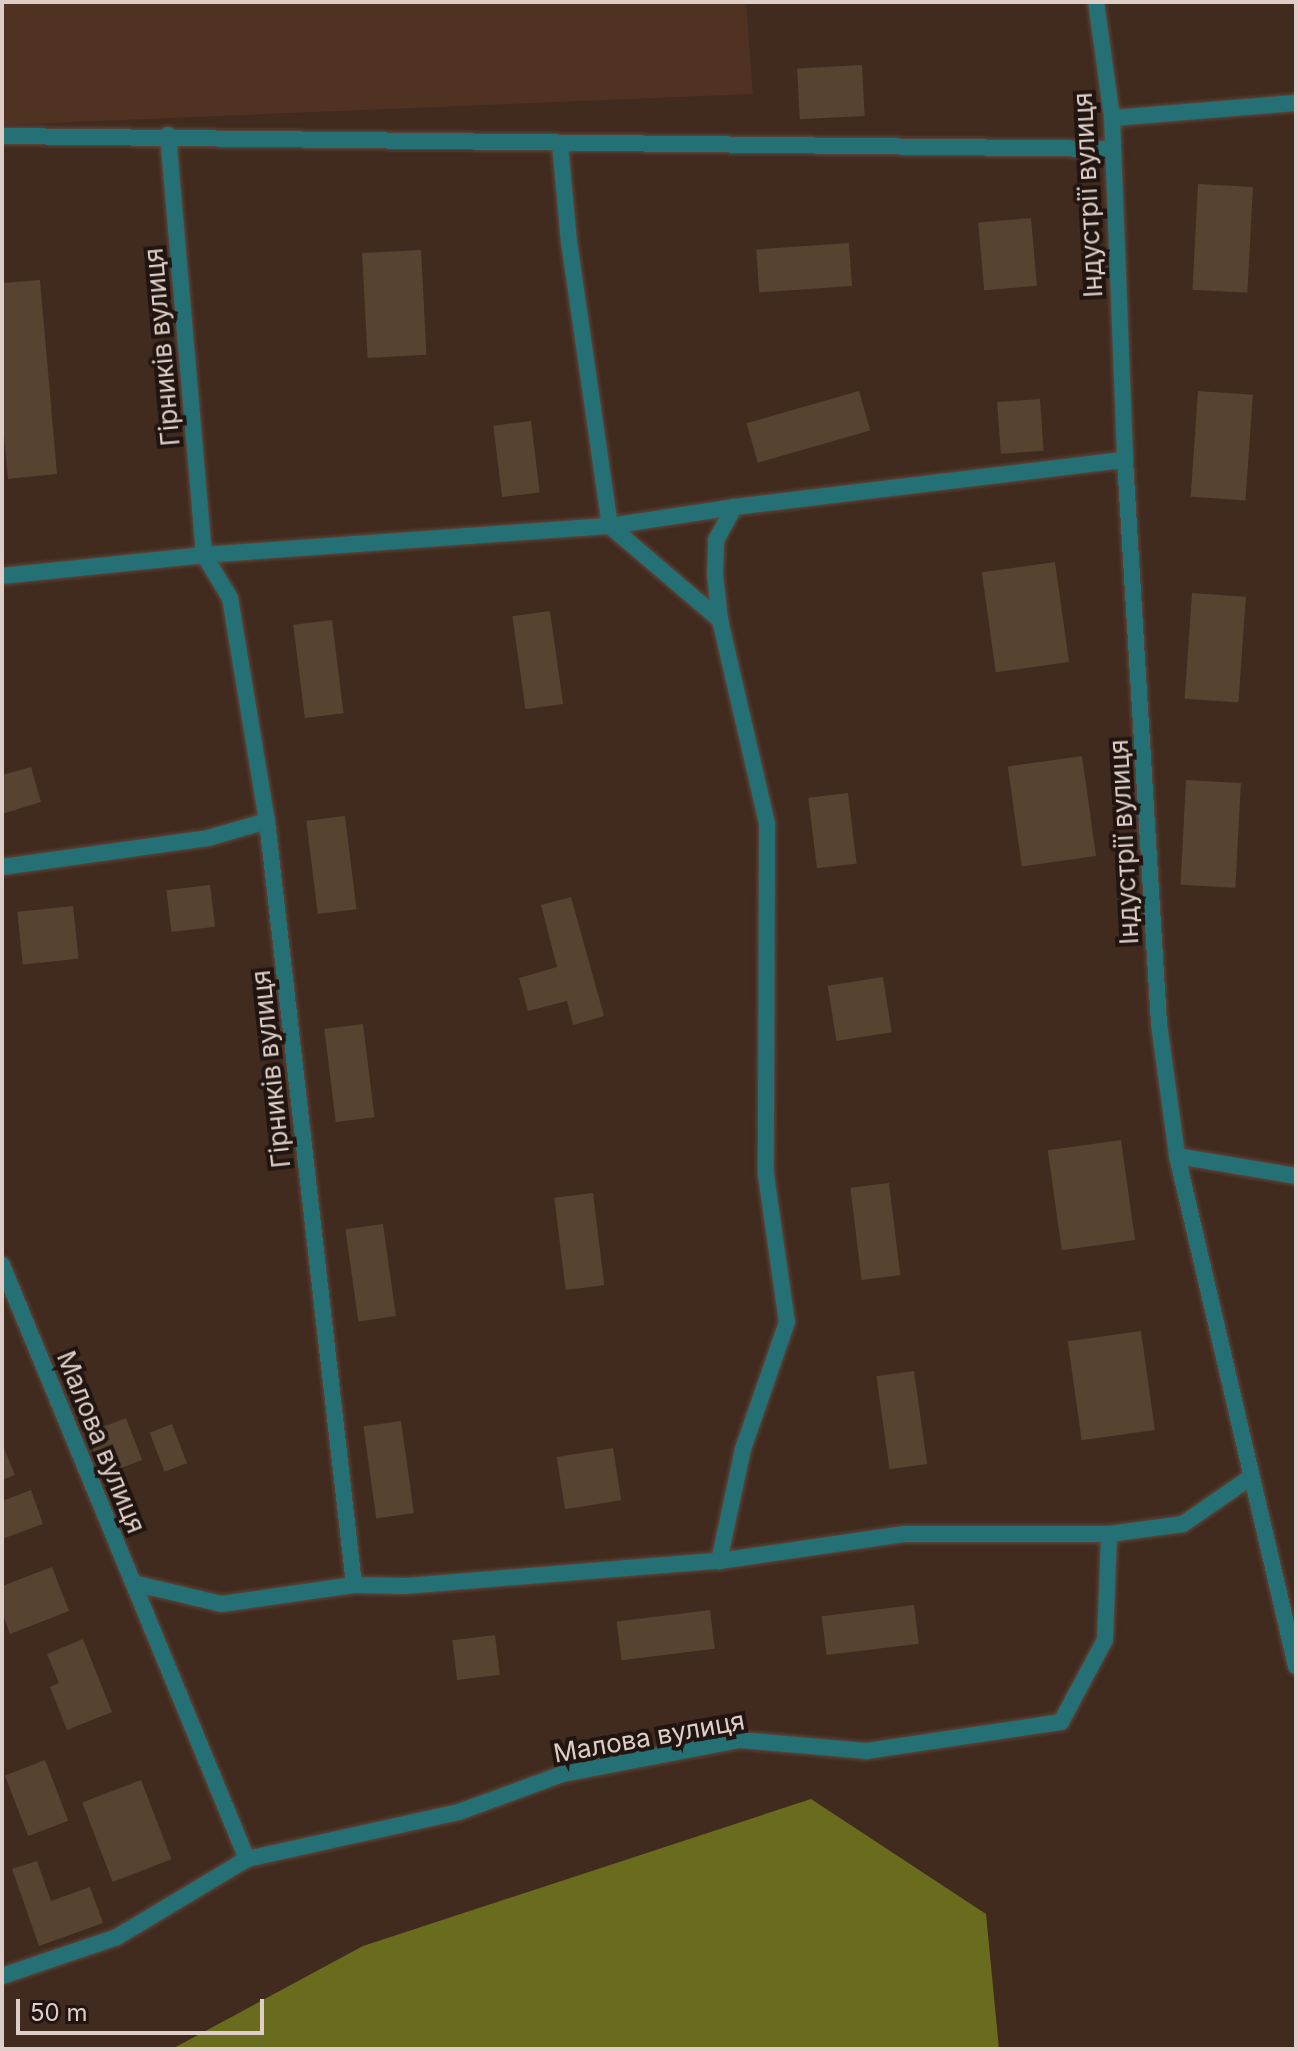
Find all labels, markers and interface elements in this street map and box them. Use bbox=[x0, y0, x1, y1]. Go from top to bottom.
street label: Індустрії вулиця bbox=[1067, 92, 1109, 298]
street label: Гірників вулиця bbox=[138, 247, 186, 447]
street label: Індустрії вулиця bbox=[1103, 739, 1145, 945]
street label: Гірників вулиця bbox=[245, 969, 297, 1169]
street label: Малова вулиця bbox=[50, 1346, 152, 1538]
street label: Малова вулиця bbox=[551, 1705, 747, 1769]
scale bar bbox=[20, 1983, 268, 2033]
text: 50 m bbox=[30, 1998, 88, 2027]

